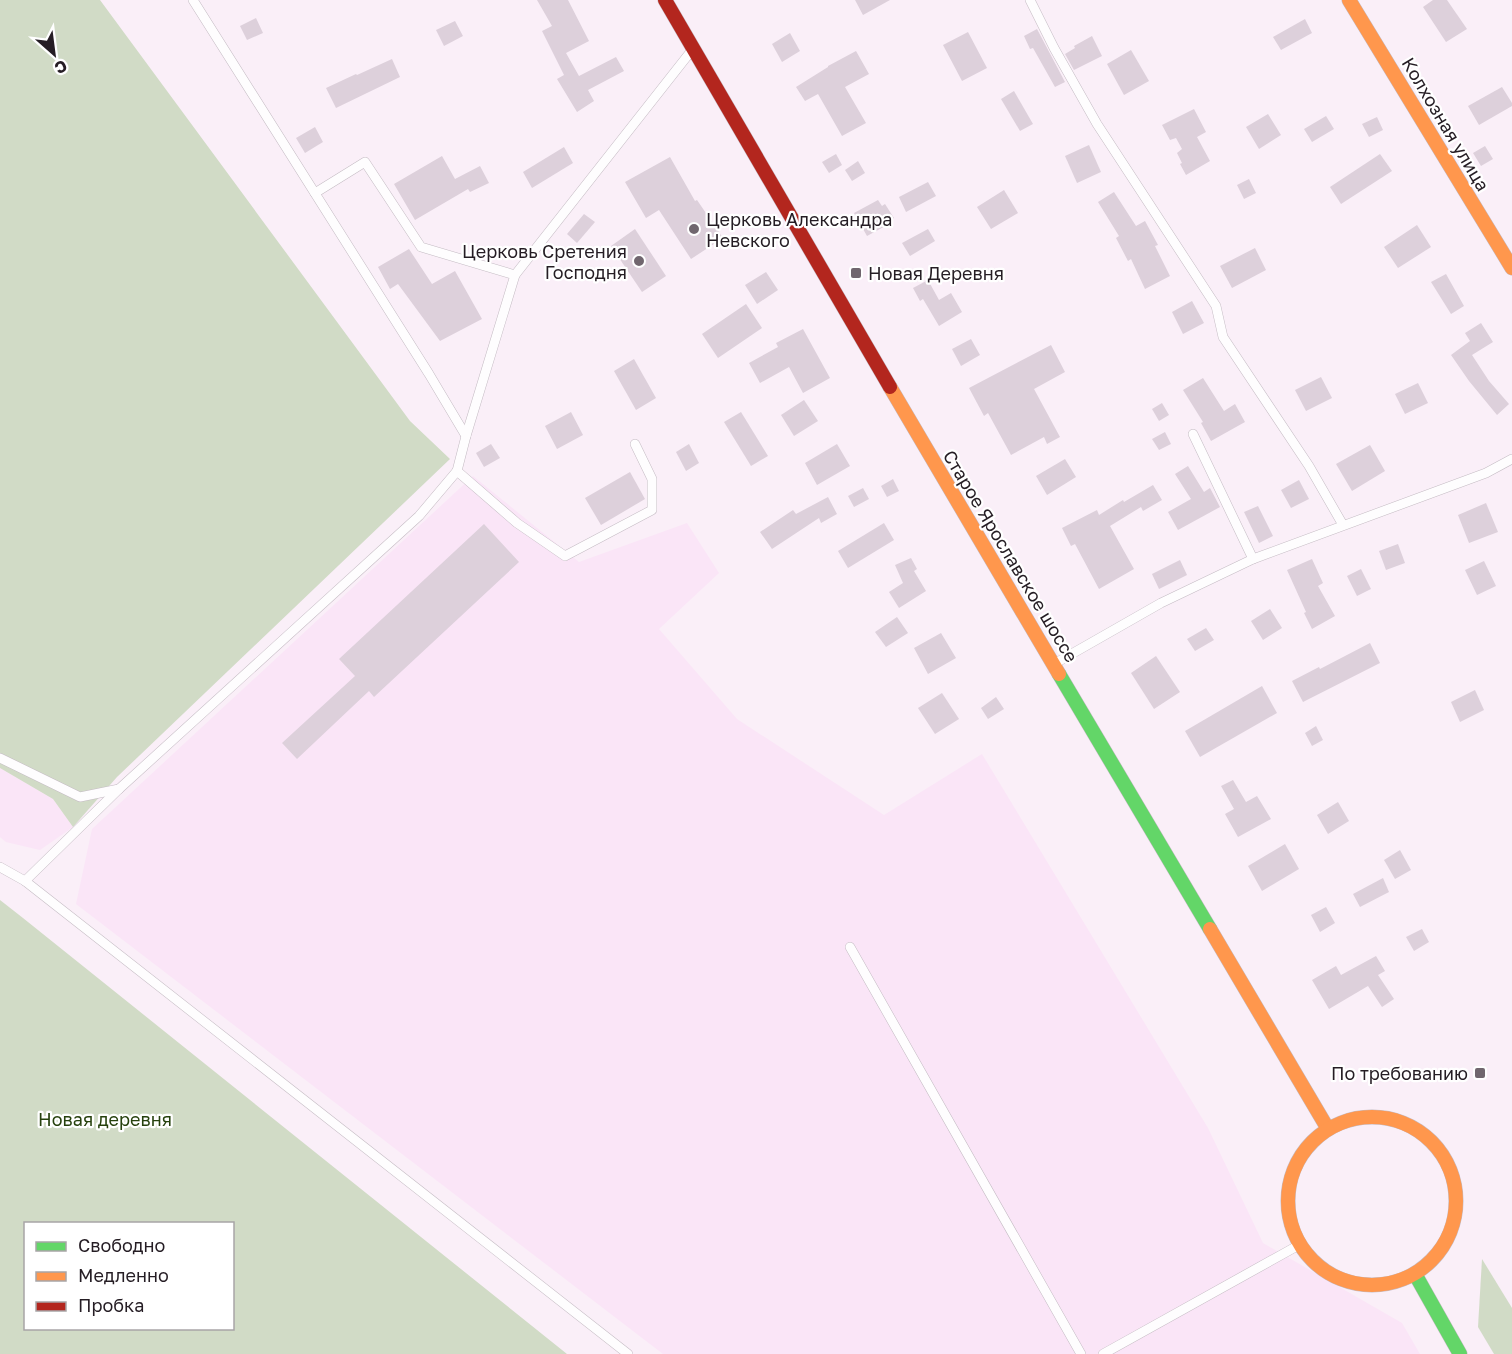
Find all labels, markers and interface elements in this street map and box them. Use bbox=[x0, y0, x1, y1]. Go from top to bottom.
north arrow bbox=[24, 24, 84, 84]
street label: Колхозная улица bbox=[1397, 53, 1495, 195]
text: С bbox=[51, 56, 71, 79]
place label: Церковь Александра Невского bbox=[706, 208, 892, 251]
marker: Церковь Александра Невского bbox=[687, 222, 701, 236]
place label: Церковь Сретения Господня bbox=[462, 240, 627, 283]
marker: Церковь Сретения Господня bbox=[632, 254, 646, 268]
place label: Новая Деревня bbox=[868, 262, 1004, 284]
marker: Новая Деревня bbox=[849, 266, 863, 280]
street label: Старое Ярославское шоссе bbox=[939, 446, 1083, 666]
place label: По требованию bbox=[1331, 1062, 1468, 1084]
marker: По требованию bbox=[1473, 1066, 1487, 1080]
park label: Новая деревня bbox=[38, 1108, 172, 1130]
legend bbox=[24, 1222, 234, 1330]
text: Свободно bbox=[78, 1234, 165, 1256]
text: Медленно bbox=[78, 1264, 169, 1286]
text: Пробка bbox=[78, 1294, 144, 1316]

